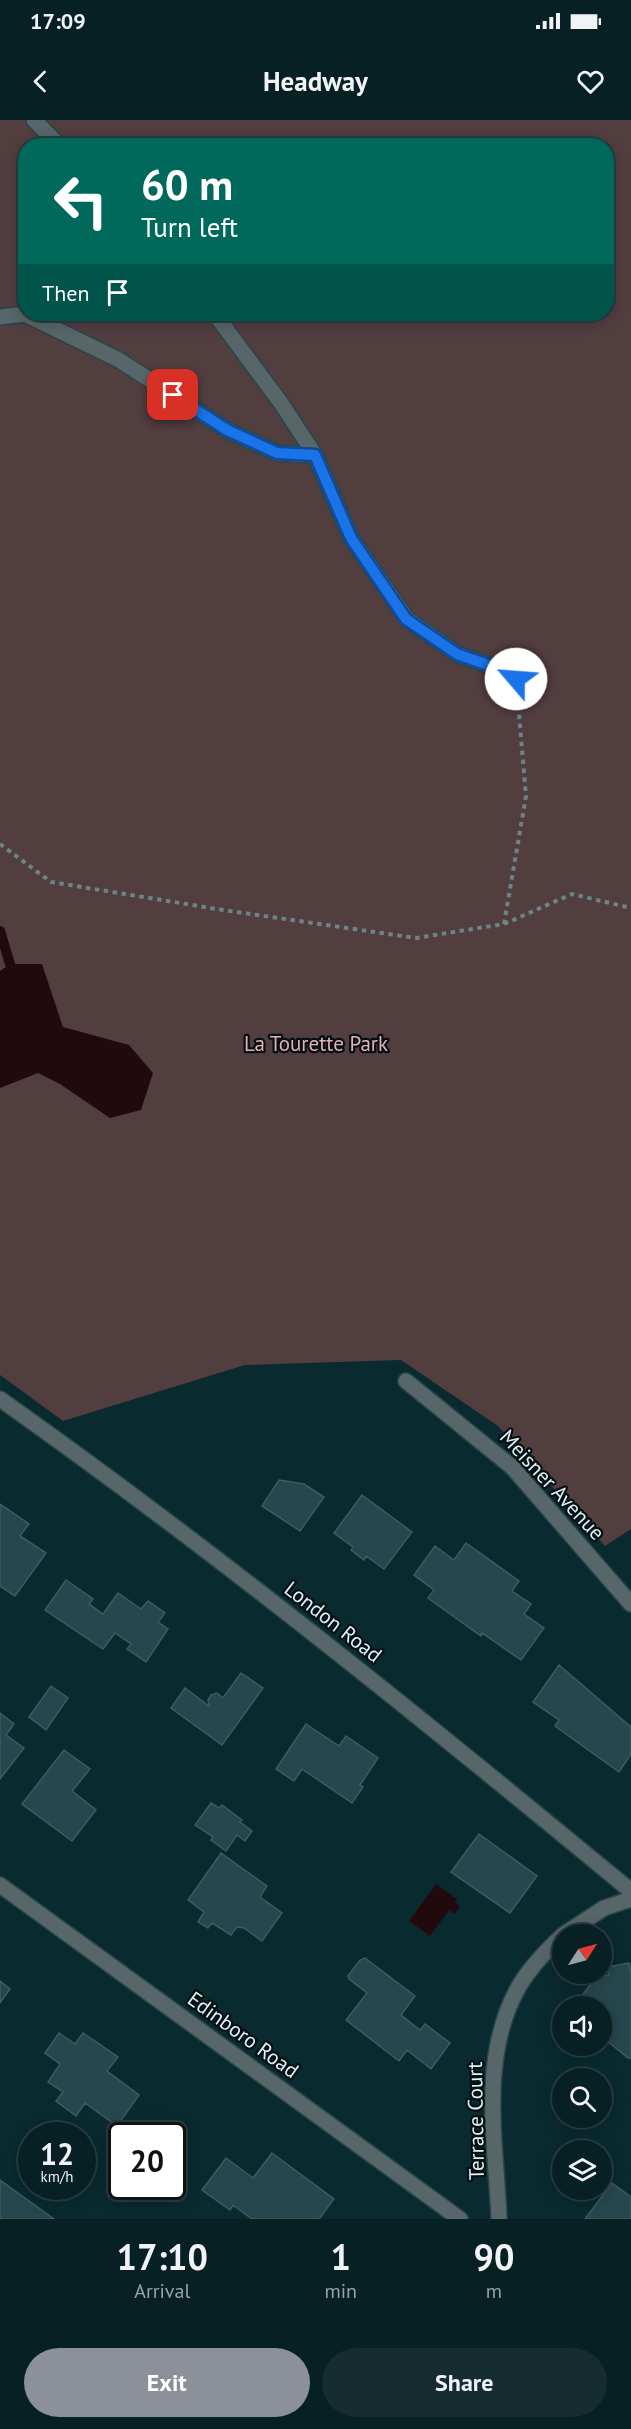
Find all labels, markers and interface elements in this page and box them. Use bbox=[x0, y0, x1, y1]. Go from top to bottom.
text: 17:09 bbox=[30, 7, 86, 35]
text: Headway bbox=[263, 64, 368, 98]
icon: back bbox=[24, 65, 57, 98]
icon: heart bbox=[574, 65, 607, 98]
text: 60 m bbox=[141, 157, 233, 212]
icon: left bbox=[42, 162, 120, 240]
text: Turn left bbox=[141, 210, 238, 244]
icon: arrive bbox=[101, 276, 134, 309]
text: Then bbox=[42, 279, 89, 307]
pin bbox=[147, 369, 198, 420]
icon: arrive bbox=[156, 378, 189, 411]
position arrow bbox=[484, 647, 548, 711]
park label: La Tourette Park bbox=[244, 1030, 388, 1057]
street label: Meisner Avenue bbox=[494, 1424, 611, 1546]
street label: London Road bbox=[279, 1575, 388, 1668]
north arrow bbox=[552, 1924, 612, 1984]
map controls bbox=[552, 1924, 612, 2200]
street label: Edinboro Road bbox=[182, 1985, 304, 2084]
button: sound bbox=[552, 1996, 612, 2056]
street label: Terrace Court bbox=[461, 2062, 490, 2180]
button: search bbox=[552, 2068, 612, 2128]
speed limit sign: 20 bbox=[108, 2122, 186, 2200]
text: 12 bbox=[40, 2134, 74, 2173]
button: layers bbox=[552, 2140, 612, 2200]
text: km/h bbox=[41, 2167, 73, 2186]
text: 17:10 bbox=[117, 2233, 208, 2280]
text: 1 bbox=[331, 2233, 351, 2280]
text: 90 bbox=[474, 2233, 514, 2280]
text: Arrival bbox=[134, 2278, 190, 2304]
text: min bbox=[324, 2278, 357, 2304]
text: m bbox=[486, 2278, 502, 2304]
button: Exit bbox=[24, 2348, 310, 2417]
button: Share bbox=[322, 2348, 607, 2417]

